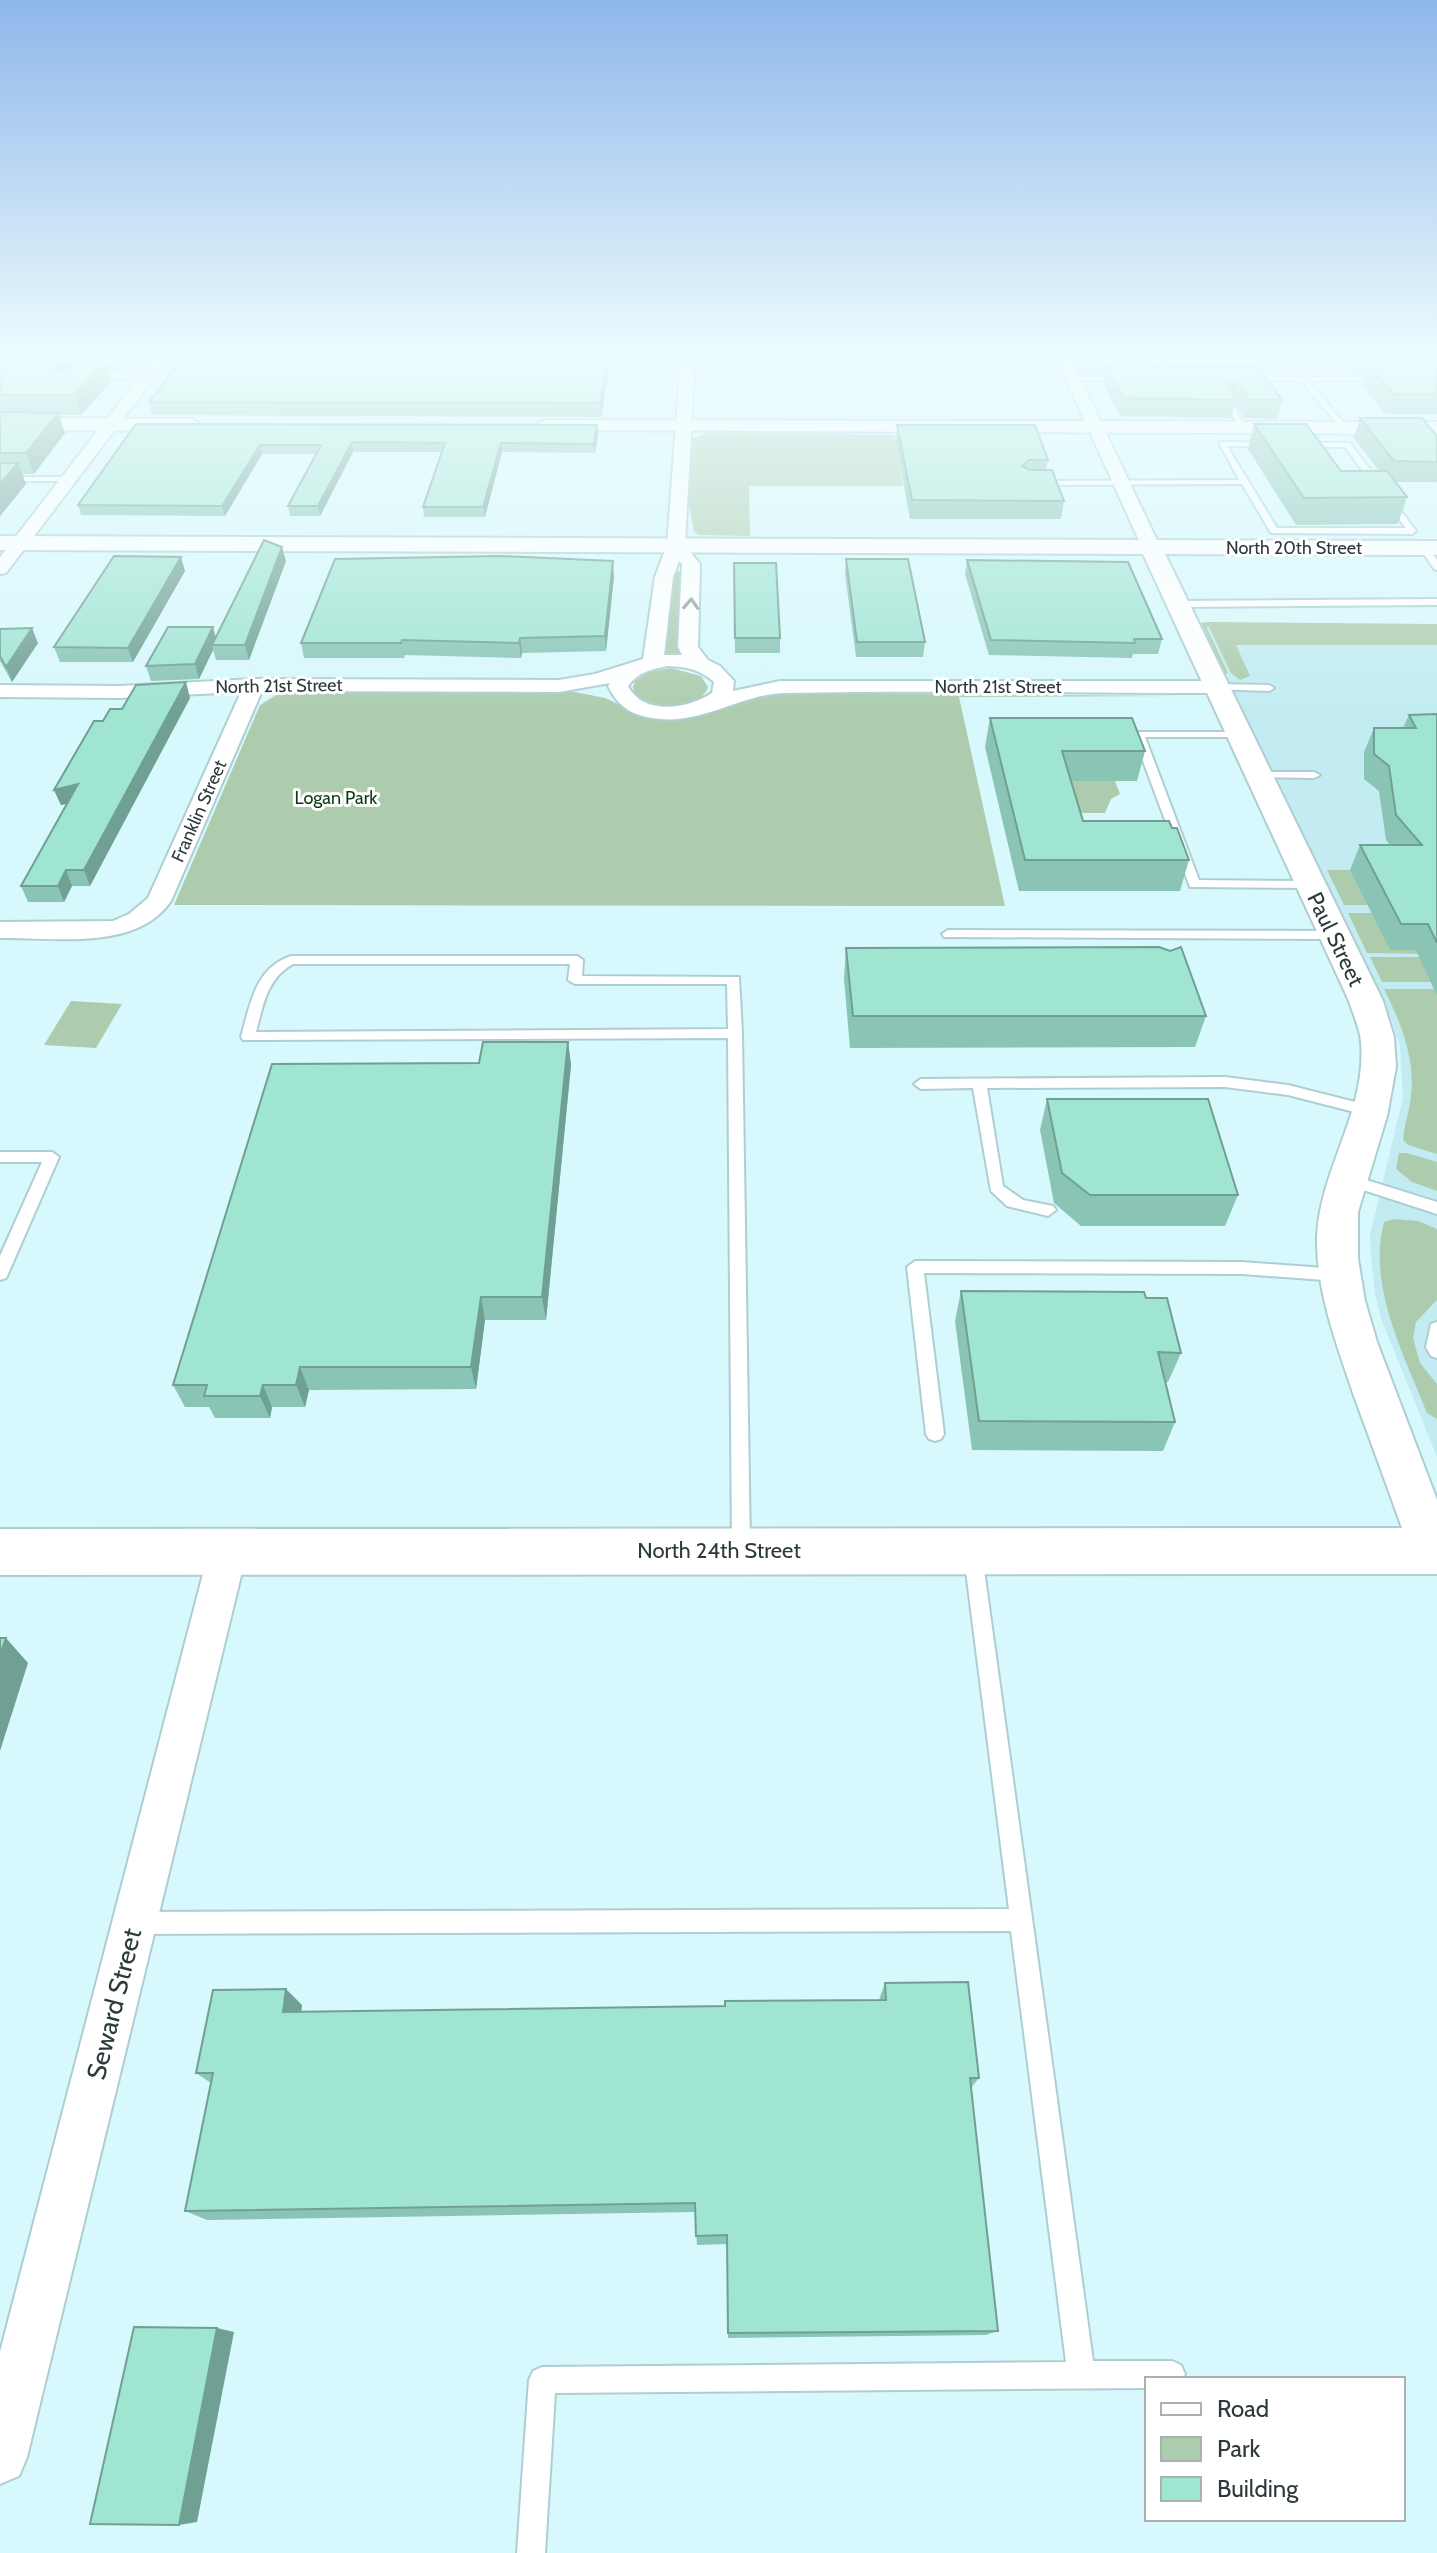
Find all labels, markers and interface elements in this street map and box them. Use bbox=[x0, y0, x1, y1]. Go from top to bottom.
street label: North 20th Street bbox=[1226, 537, 1362, 559]
one-way arrow bbox=[682, 597, 699, 610]
street label: North 21st Street bbox=[215, 674, 343, 698]
street label: North 21st Street bbox=[934, 676, 1062, 698]
street label: Franklin Street bbox=[167, 757, 231, 865]
park label: Logan Park bbox=[295, 787, 378, 809]
street label: Paul Street bbox=[1301, 888, 1370, 991]
street label: North 24th Street bbox=[637, 1537, 801, 1564]
street label: Seward Street bbox=[80, 1925, 148, 2083]
legend bbox=[1145, 2377, 1405, 2521]
text: Road bbox=[1217, 2394, 1269, 2423]
text: Park bbox=[1217, 2434, 1260, 2463]
text: Building bbox=[1217, 2474, 1299, 2503]

